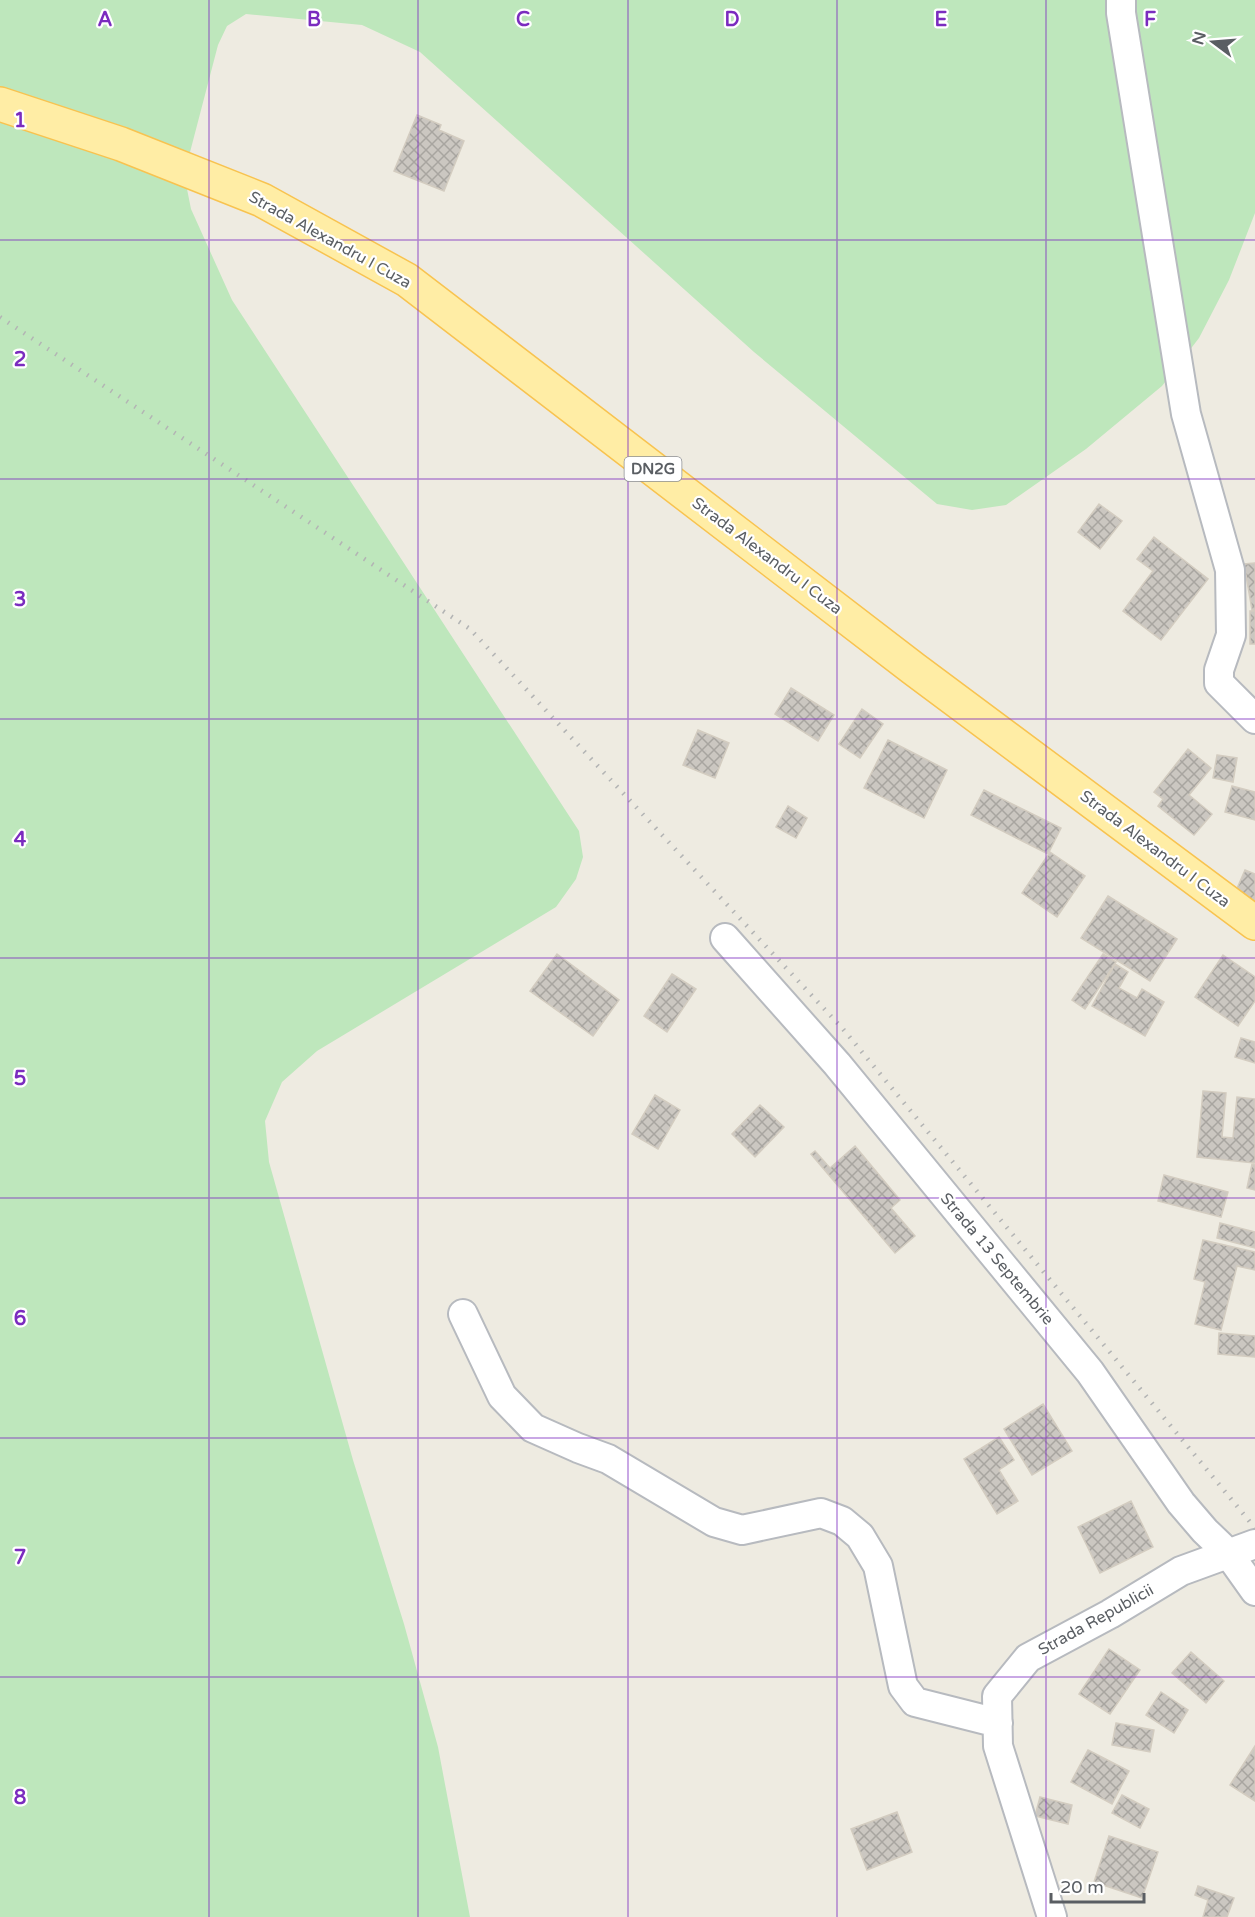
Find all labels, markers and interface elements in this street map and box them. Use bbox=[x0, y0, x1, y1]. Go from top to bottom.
text: A bbox=[98, 8, 113, 32]
text: B bbox=[307, 8, 321, 32]
text: C bbox=[516, 8, 530, 32]
text: D bbox=[724, 8, 740, 32]
text: E bbox=[935, 8, 948, 32]
text: F bbox=[1144, 8, 1156, 32]
north arrow bbox=[1183, 12, 1243, 72]
text: N bbox=[1188, 29, 1211, 47]
text: 1 bbox=[14, 109, 26, 133]
street label: Strada Alexandru I Cuza bbox=[245, 187, 415, 293]
text: 2 bbox=[14, 348, 26, 372]
road number: DN2G bbox=[624, 457, 682, 481]
street label: Strada Alexandru I Cuza bbox=[688, 493, 846, 619]
text: 3 bbox=[14, 588, 26, 612]
street label: Strada Alexandru I Cuza bbox=[1076, 786, 1234, 912]
text: 4 bbox=[14, 828, 27, 852]
text: 5 bbox=[14, 1067, 26, 1091]
street label: Strada 13 Septembrie bbox=[936, 1189, 1058, 1329]
text: 6 bbox=[14, 1307, 26, 1331]
text: 7 bbox=[14, 1546, 26, 1570]
street label: Strada Republicii bbox=[1035, 1580, 1157, 1660]
text: 8 bbox=[14, 1786, 26, 1810]
scale bar bbox=[1051, 1866, 1144, 1904]
text: 20 m bbox=[1060, 1876, 1104, 1898]

